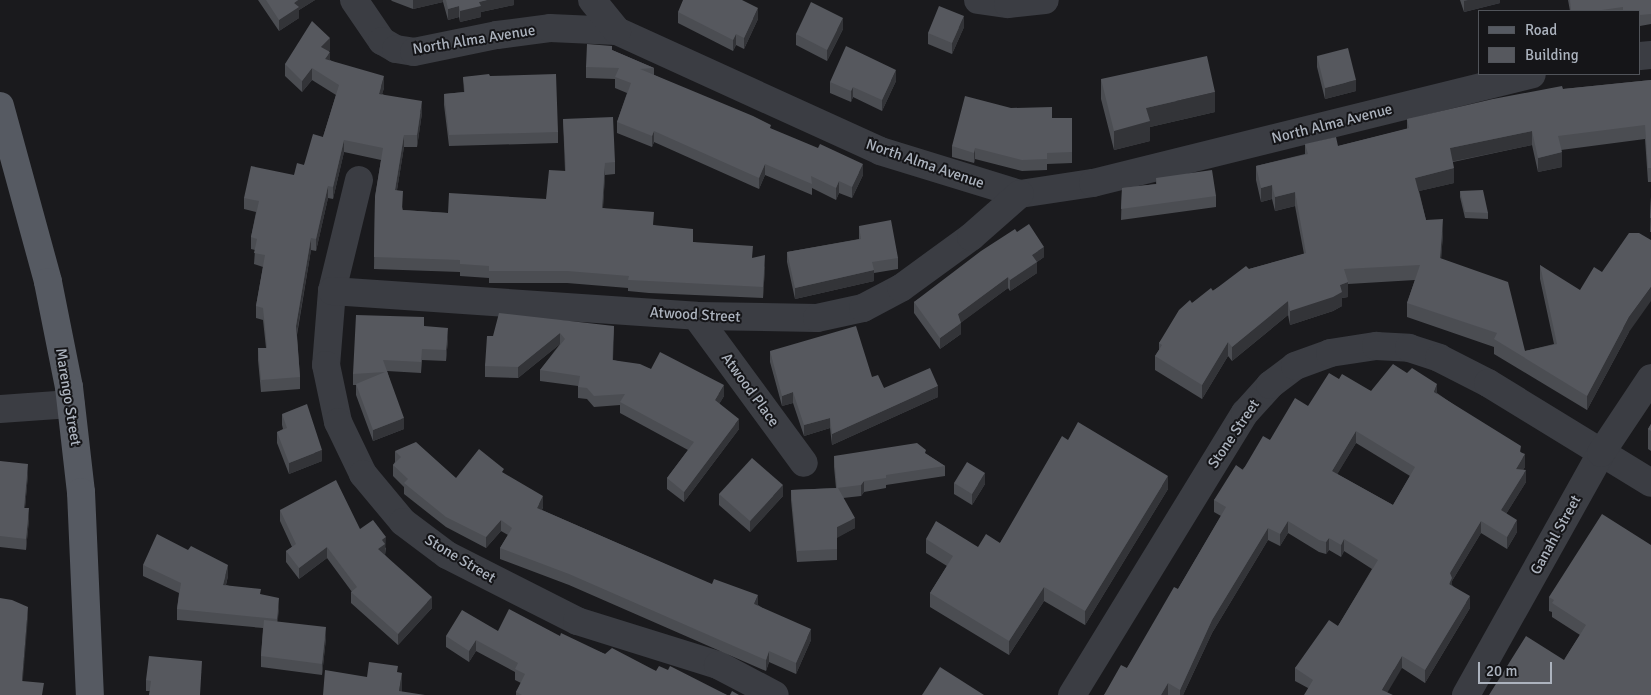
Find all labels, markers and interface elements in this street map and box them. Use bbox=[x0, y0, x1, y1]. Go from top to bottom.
legend bbox=[1478, 10, 1641, 75]
street label: North Alma Avenue bbox=[411, 21, 537, 59]
text: Road bbox=[1525, 21, 1557, 39]
text: Building bbox=[1525, 46, 1579, 64]
street label: North Alma Avenue bbox=[1270, 100, 1394, 148]
street label: North Alma Avenue bbox=[864, 135, 986, 193]
street label: Atwood Street bbox=[649, 304, 741, 326]
street label: Marengo Street bbox=[51, 347, 85, 447]
street label: Atwood Place bbox=[717, 350, 783, 430]
street label: Stone Street bbox=[1204, 396, 1264, 472]
street label: Ganahl Street bbox=[1527, 492, 1585, 578]
street label: Stone Street bbox=[421, 531, 499, 587]
scale bar bbox=[1481, 652, 1555, 684]
text: 20 m bbox=[1486, 662, 1517, 680]

